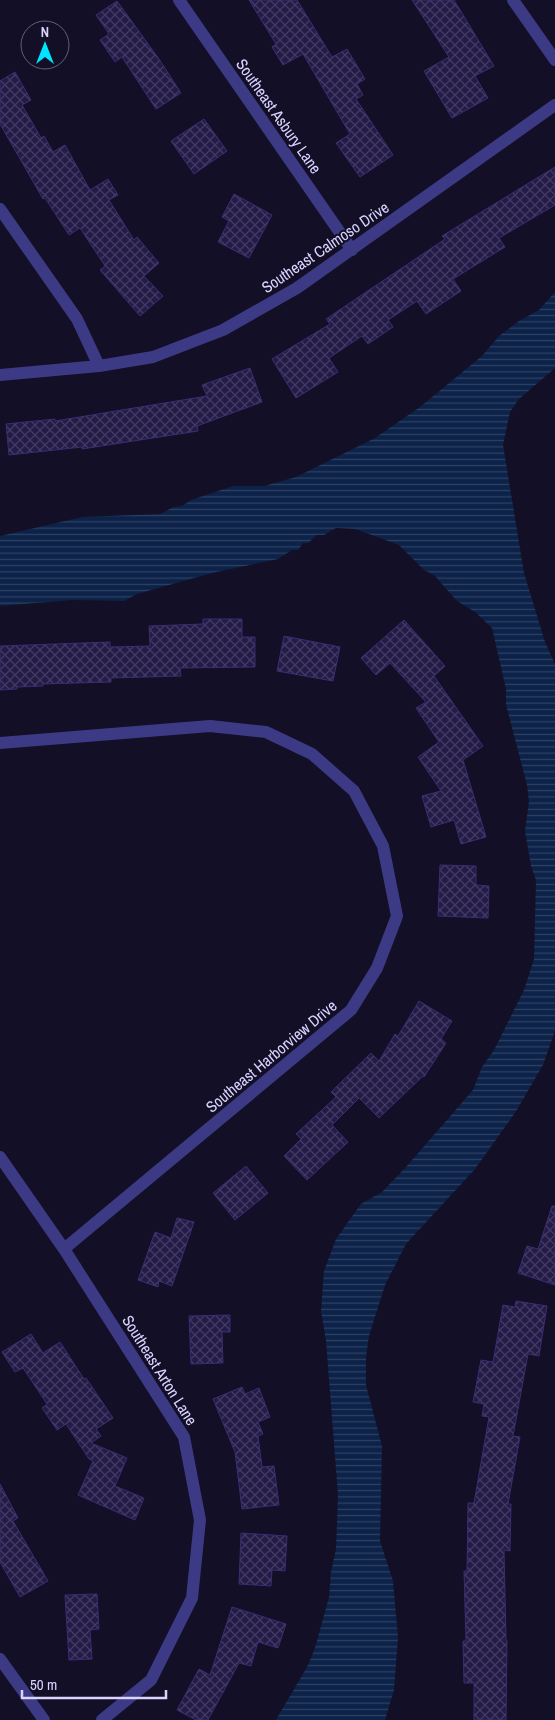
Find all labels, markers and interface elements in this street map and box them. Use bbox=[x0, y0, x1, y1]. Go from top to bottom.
north arrow bbox=[20, 20, 70, 70]
text: N bbox=[41, 23, 49, 41]
street label: Southeast Asbury Lane bbox=[231, 54, 327, 178]
street label: Southeast Calmoso Drive bbox=[257, 196, 393, 298]
street label: Southeast Harborview Drive bbox=[201, 995, 341, 1117]
street label: Southeast Arton Lane bbox=[117, 1311, 203, 1429]
scale bar bbox=[22, 1668, 166, 1700]
text: 50 m bbox=[30, 1674, 57, 1695]

